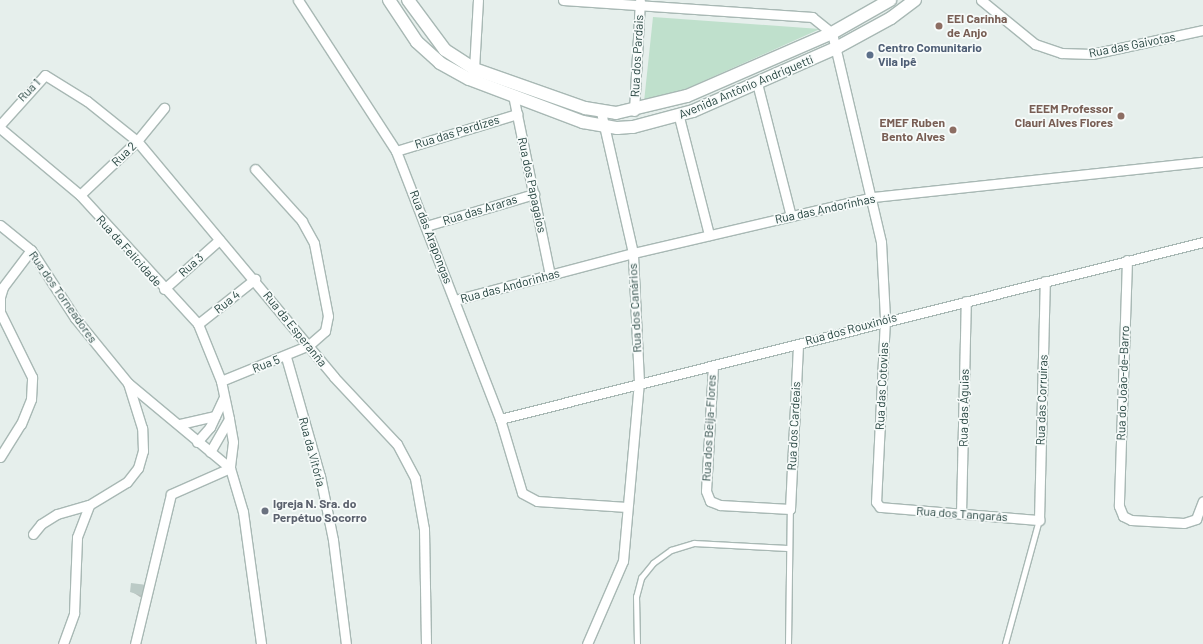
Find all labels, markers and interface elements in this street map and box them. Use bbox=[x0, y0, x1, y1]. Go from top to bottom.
place label: EEI Carinha de Anjo bbox=[947, 12, 1007, 40]
street label: Rua dos Pardais bbox=[628, 14, 646, 98]
marker: EEI Carinha de Anjo bbox=[934, 21, 944, 31]
street label: Rua das Gaivotas bbox=[1088, 30, 1176, 60]
place label: Centro Comunitario Vila Ipê bbox=[878, 41, 982, 69]
marker: Centro Comunitario Vila Ipê bbox=[865, 50, 875, 60]
street label: Avenida Antônio Andriguetti bbox=[676, 52, 816, 122]
street label: Rua 1 bbox=[15, 75, 43, 105]
place label: EEEM Professor Clauri Alves Flores bbox=[1015, 102, 1113, 130]
marker: EEEM Professor Clauri Alves Flores bbox=[1116, 111, 1126, 121]
street label: Rua das Perdizes bbox=[413, 112, 501, 152]
place label: EMEF Ruben Bento Alves bbox=[880, 116, 945, 144]
marker: EMEF Ruben Bento Alves bbox=[948, 125, 958, 135]
street label: Rua dos Papagaios bbox=[515, 136, 549, 234]
street label: Rua 2 bbox=[109, 139, 139, 169]
street label: Rua das Arapongas bbox=[407, 188, 455, 286]
street label: Rua das Andorinhas bbox=[774, 191, 876, 227]
street label: Rua das Araras bbox=[441, 192, 519, 228]
street label: Rua da Felicidade bbox=[93, 212, 165, 290]
street label: Rua dos Torneadores bbox=[26, 248, 100, 346]
street label: Rua 3 bbox=[176, 250, 206, 280]
street label: Rua dos Canários bbox=[625, 263, 645, 353]
street label: Rua das Andorinhas bbox=[459, 266, 561, 306]
street label: Rua 4 bbox=[211, 287, 243, 317]
street label: Rua da Esperanña bbox=[260, 288, 330, 370]
street label: Rua dos Rouxinóis bbox=[804, 310, 898, 348]
street label: Rua do João-de-Barro bbox=[1114, 325, 1132, 441]
street label: Rua das Cotovias bbox=[873, 342, 891, 430]
street label: Rua 5 bbox=[250, 352, 282, 376]
street label: Rua das Corruíras bbox=[1033, 354, 1051, 446]
street label: Rua das Águias bbox=[956, 369, 972, 447]
street label: Rua dos Beija-Flores bbox=[699, 374, 719, 482]
street label: Rua dos Cardeais bbox=[784, 381, 804, 471]
street label: Rua da Vitória bbox=[296, 416, 328, 488]
place label: Igreja N. Sra. do Perpétuo Socorro bbox=[273, 497, 367, 525]
street label: Rua dos Tangarás bbox=[916, 504, 1008, 524]
marker: Igreja N. Sra. do Perpétuo Socorro bbox=[260, 506, 270, 516]

